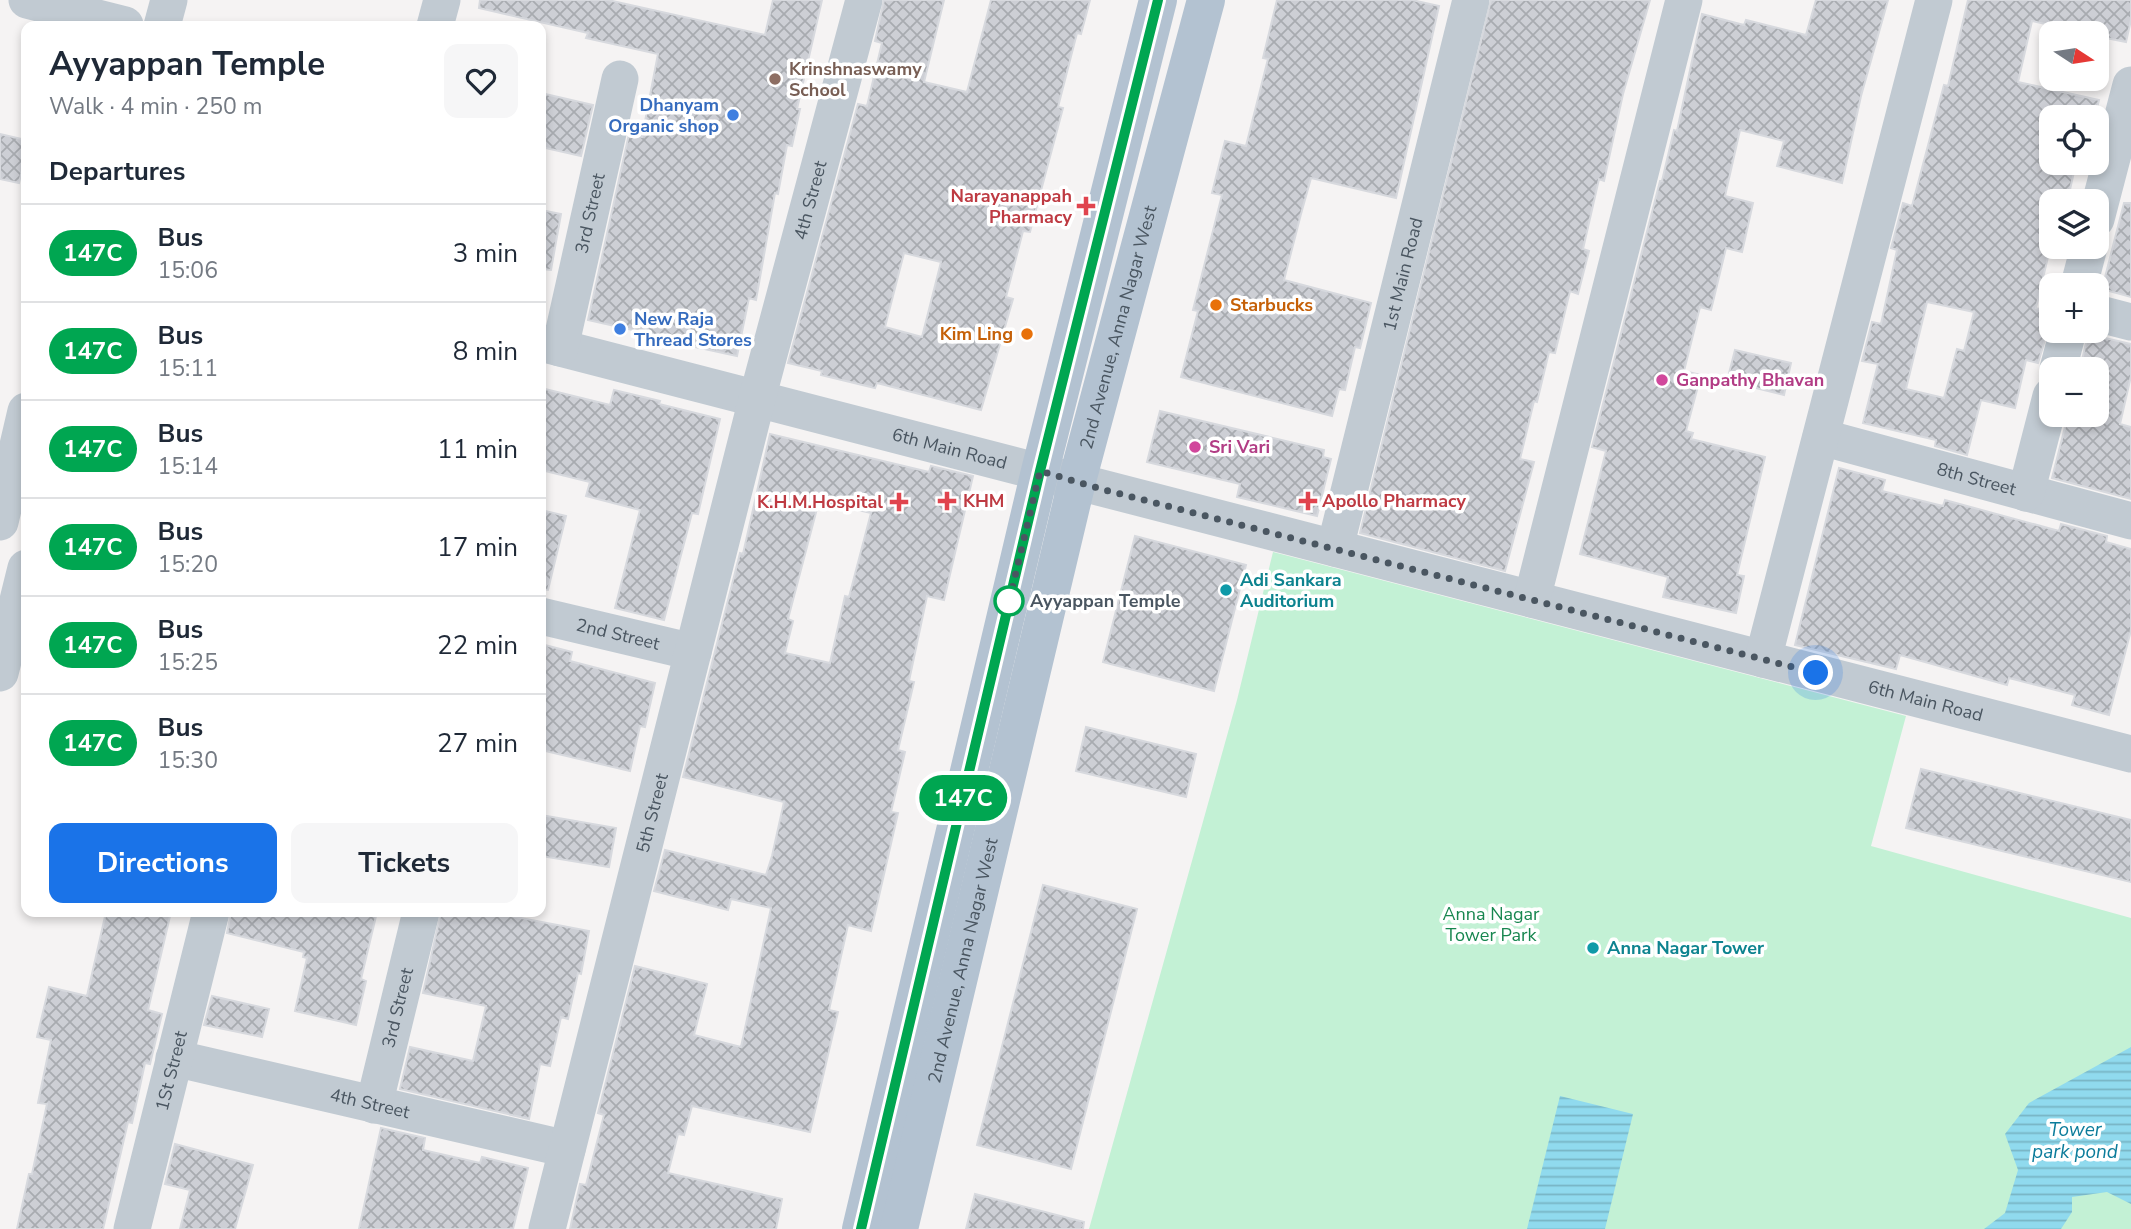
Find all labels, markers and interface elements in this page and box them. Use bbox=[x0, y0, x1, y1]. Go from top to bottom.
north arrow bbox=[2039, 21, 2109, 91]
map controls bbox=[2039, 21, 2109, 427]
text: Ayyappan Temple bbox=[49, 42, 325, 87]
button: heart bbox=[444, 44, 518, 118]
place label: Krinshnaswamy School bbox=[789, 57, 922, 102]
marker: Krinshnaswamy School bbox=[767, 71, 783, 87]
text: Walk · 4 min · 250 m bbox=[49, 91, 262, 122]
place label: Dhanyam Organic shop bbox=[608, 93, 719, 138]
button: locate bbox=[2039, 105, 2109, 175]
marker: Dhanyam Organic shop bbox=[725, 107, 741, 123]
text: Departures bbox=[49, 154, 185, 189]
street label: 4th Street bbox=[788, 157, 833, 242]
street label: 3rd Street bbox=[569, 170, 611, 256]
place label: Narayanappah Pharmacy bbox=[950, 184, 1073, 229]
button: layers bbox=[2039, 189, 2109, 259]
marker: Narayanappah Pharmacy bbox=[1078, 198, 1094, 214]
street label: 2nd Avenue, Anna Nagar West bbox=[1074, 202, 1163, 452]
street label: 1st Main Road bbox=[1377, 215, 1429, 334]
text: Bus bbox=[158, 220, 203, 255]
text: 3 min bbox=[453, 236, 518, 271]
text: 147C bbox=[63, 237, 123, 269]
text: 15:06 bbox=[158, 255, 218, 286]
button: + bbox=[2039, 273, 2109, 343]
place label: Starbucks bbox=[1230, 293, 1313, 317]
marker: Starbucks bbox=[1208, 297, 1224, 313]
place label: New Raja Thread Stores bbox=[634, 307, 752, 352]
text: Bus bbox=[158, 318, 203, 353]
marker: New Raja Thread Stores bbox=[612, 321, 628, 337]
place label: Kim Ling bbox=[940, 322, 1013, 346]
marker: Kim Ling bbox=[1019, 326, 1035, 342]
text: 8 min bbox=[453, 334, 518, 369]
text: 147C bbox=[63, 335, 123, 367]
text: 15:11 bbox=[158, 353, 218, 384]
button: − bbox=[2039, 357, 2109, 427]
place label: Ganpathy Bhavan bbox=[1676, 368, 1824, 392]
marker: Ganpathy Bhavan bbox=[1654, 372, 1670, 388]
text: Bus bbox=[158, 416, 203, 451]
street label: 6th Main Road bbox=[889, 422, 1010, 475]
text: 11 min bbox=[437, 432, 518, 467]
text: 147C bbox=[63, 433, 123, 465]
place label: Sri Vari bbox=[1209, 435, 1270, 459]
marker: Sri Vari bbox=[1187, 439, 1203, 455]
text: 15:14 bbox=[158, 451, 218, 482]
street label: 8th Street bbox=[1934, 457, 2019, 501]
place label: KHM bbox=[963, 489, 1005, 513]
place label: Apollo Pharmacy bbox=[1322, 489, 1467, 513]
place label: K.H.M.Hospital bbox=[757, 490, 883, 514]
marker: KHM bbox=[937, 491, 957, 511]
marker: K.H.M.Hospital bbox=[889, 492, 909, 512]
marker: Apollo Pharmacy bbox=[1300, 493, 1316, 509]
text: Bus bbox=[158, 514, 203, 549]
text: 17 min bbox=[437, 530, 518, 565]
text: 147C bbox=[63, 531, 123, 563]
text: 15:20 bbox=[158, 549, 218, 580]
place label: Adi Sankara Auditorium bbox=[1240, 568, 1342, 613]
marker: Adi Sankara Auditorium bbox=[1218, 582, 1234, 598]
marker: Ayyappan Temple bbox=[994, 586, 1024, 616]
place label: Ayyappan Temple bbox=[1030, 589, 1181, 613]
text: Bus bbox=[158, 612, 203, 647]
street label: 2nd Street bbox=[574, 613, 663, 656]
text: 22 min bbox=[437, 628, 518, 663]
text: 147C bbox=[63, 629, 123, 661]
text: 15:25 bbox=[158, 647, 218, 678]
your location bbox=[1798, 655, 1833, 690]
street label: 6th Main Road bbox=[1865, 675, 1986, 727]
text: Bus bbox=[158, 710, 203, 745]
text: 27 min bbox=[437, 726, 518, 761]
text: 147C bbox=[63, 727, 123, 759]
text: 15:30 bbox=[158, 745, 218, 776]
street label: 5th Street bbox=[631, 770, 674, 855]
line badge: 147C bbox=[914, 775, 1012, 821]
text: 147C bbox=[933, 782, 993, 814]
button: Directions bbox=[49, 823, 277, 903]
button: Tickets bbox=[291, 823, 518, 903]
street label: 2nd Avenue, Anna Nagar West bbox=[922, 835, 1004, 1086]
park label: Anna Nagar Tower Park bbox=[1442, 902, 1540, 947]
place label: Anna Nagar Tower bbox=[1607, 936, 1764, 960]
marker: Anna Nagar Tower bbox=[1585, 940, 1601, 956]
street label: 3rd Street bbox=[376, 965, 419, 1050]
street label: 1St Street bbox=[150, 1027, 193, 1114]
street label: 4th Street bbox=[328, 1082, 413, 1124]
water label: Tower park pond bbox=[2032, 1117, 2119, 1165]

